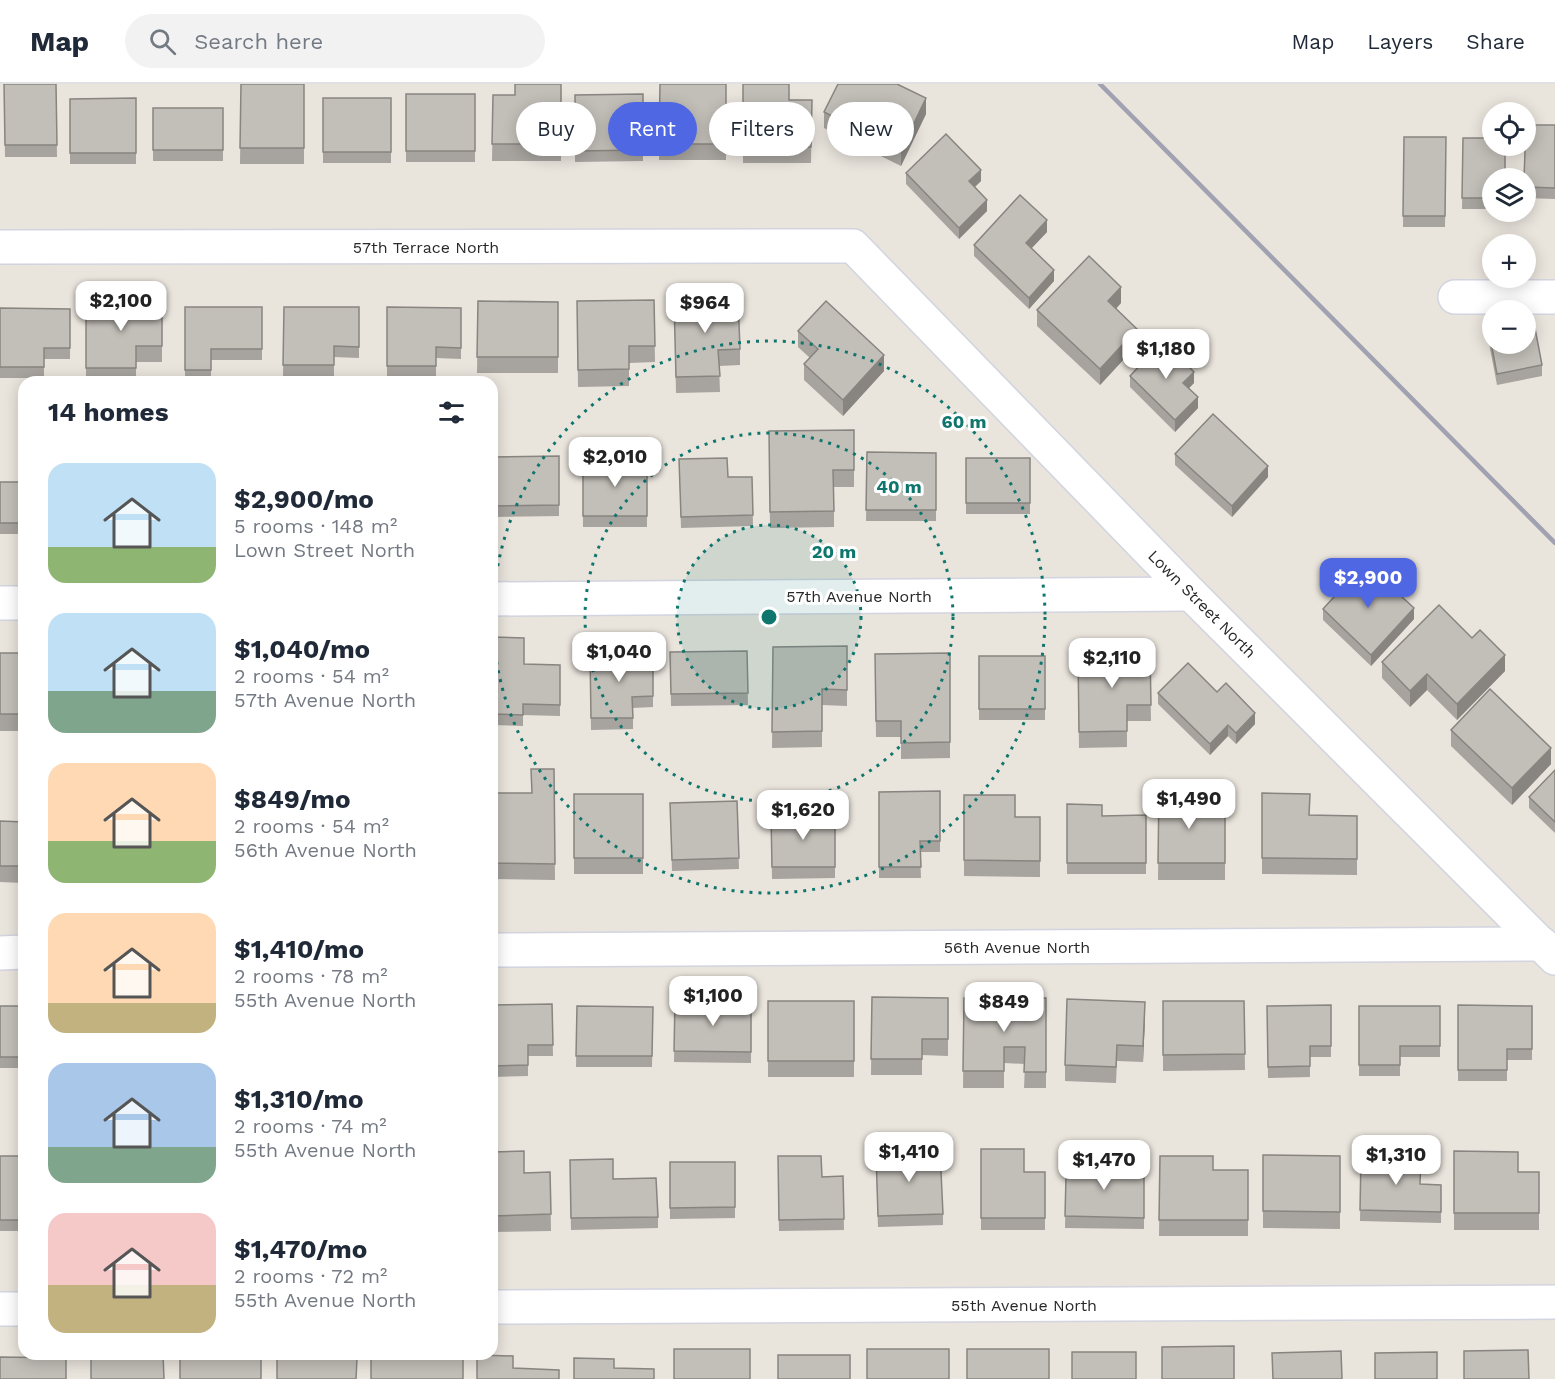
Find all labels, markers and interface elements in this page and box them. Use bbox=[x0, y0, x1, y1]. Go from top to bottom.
search box bbox=[125, 14, 545, 68]
text: Map bbox=[30, 25, 89, 58]
icon: search bbox=[146, 25, 179, 58]
text: Search here bbox=[194, 29, 323, 54]
text: Map bbox=[1291, 29, 1334, 54]
text: Layers bbox=[1367, 29, 1433, 54]
text: Share bbox=[1466, 29, 1525, 54]
chip: Buy bbox=[516, 102, 596, 156]
chip: Rent bbox=[608, 102, 697, 156]
chip: Filters bbox=[709, 102, 815, 156]
chip: New bbox=[827, 102, 914, 156]
map controls bbox=[1482, 102, 1536, 354]
button: locate bbox=[1482, 102, 1536, 156]
button: layers bbox=[1482, 168, 1536, 222]
button: + bbox=[1482, 234, 1536, 288]
street label: 57th Terrace North bbox=[353, 238, 499, 257]
pin: $2,100 bbox=[72, 281, 170, 332]
pin: $964 bbox=[669, 283, 741, 334]
text: $2,100 bbox=[90, 288, 152, 312]
text: $964 bbox=[680, 290, 730, 314]
button: − bbox=[1482, 300, 1536, 354]
pin: $1,180 bbox=[1117, 329, 1215, 380]
text: $1,180 bbox=[1136, 336, 1196, 360]
icon: filters bbox=[435, 396, 468, 429]
text: 14 homes bbox=[48, 397, 169, 427]
text: 60 m bbox=[942, 411, 986, 432]
pin: $2,010 bbox=[566, 437, 664, 488]
text: $2,010 bbox=[583, 444, 647, 468]
text: 40 m bbox=[876, 476, 922, 497]
text: $2,900/mo bbox=[234, 484, 374, 514]
icon: home bbox=[96, 487, 168, 559]
text: 5 rooms · 148 m² bbox=[234, 514, 397, 538]
text: Lown Street North bbox=[234, 538, 415, 562]
text: 20 m bbox=[812, 541, 856, 562]
street label: Lown Street North bbox=[1144, 546, 1260, 662]
pin: $2,900 bbox=[1319, 558, 1417, 609]
text: $2,900 bbox=[1334, 565, 1402, 589]
street label: 57th Avenue North bbox=[786, 587, 932, 606]
centre of rings bbox=[759, 607, 779, 627]
pin: $1,040 bbox=[570, 632, 668, 683]
text: $1,040/mo bbox=[234, 634, 370, 664]
icon: home bbox=[96, 637, 168, 709]
pin: $2,110 bbox=[1063, 638, 1161, 689]
text: $1,040 bbox=[586, 639, 652, 663]
text: $2,110 bbox=[1083, 645, 1141, 669]
text: 2 rooms · 54 m² bbox=[234, 664, 389, 688]
text: 57th Avenue North bbox=[234, 688, 416, 712]
pin: $1,490 bbox=[1140, 779, 1238, 830]
text: $849/mo bbox=[234, 784, 351, 814]
text: $1,490 bbox=[1156, 786, 1222, 810]
icon: home bbox=[96, 787, 168, 859]
pin: $1,620 bbox=[754, 790, 852, 841]
text: $1,620 bbox=[771, 797, 835, 821]
text: 2 rooms · 54 m² bbox=[234, 814, 389, 838]
text: 56th Avenue North bbox=[234, 838, 417, 862]
text: $1,410/mo bbox=[234, 934, 364, 964]
icon: home bbox=[96, 937, 168, 1009]
street label: 56th Avenue North bbox=[944, 938, 1090, 957]
text: 2 rooms · 78 m² bbox=[234, 964, 388, 988]
pin: $1,100 bbox=[664, 976, 762, 1027]
pin: $849 bbox=[968, 982, 1040, 1033]
text: $1,100 bbox=[683, 983, 743, 1007]
text: 55th Avenue North bbox=[234, 988, 416, 1012]
text: $849 bbox=[979, 989, 1029, 1013]
text: $1,310/mo bbox=[234, 1084, 364, 1114]
icon: home bbox=[96, 1087, 168, 1159]
text: 2 rooms · 74 m² bbox=[234, 1114, 387, 1138]
pin: $1,410 bbox=[860, 1132, 958, 1183]
pin: $1,310 bbox=[1347, 1135, 1445, 1186]
text: 55th Avenue North bbox=[234, 1138, 416, 1162]
text: $1,410 bbox=[878, 1139, 940, 1163]
pin: $1,470 bbox=[1055, 1140, 1153, 1191]
text: $1,310 bbox=[1366, 1142, 1426, 1166]
text: $1,470 bbox=[1072, 1147, 1136, 1171]
text: $1,470/mo bbox=[234, 1234, 367, 1264]
icon: home bbox=[96, 1237, 168, 1309]
text: 2 rooms · 72 m² bbox=[234, 1264, 387, 1288]
text: 55th Avenue North bbox=[234, 1288, 416, 1312]
street label: 55th Avenue North bbox=[951, 1296, 1097, 1315]

